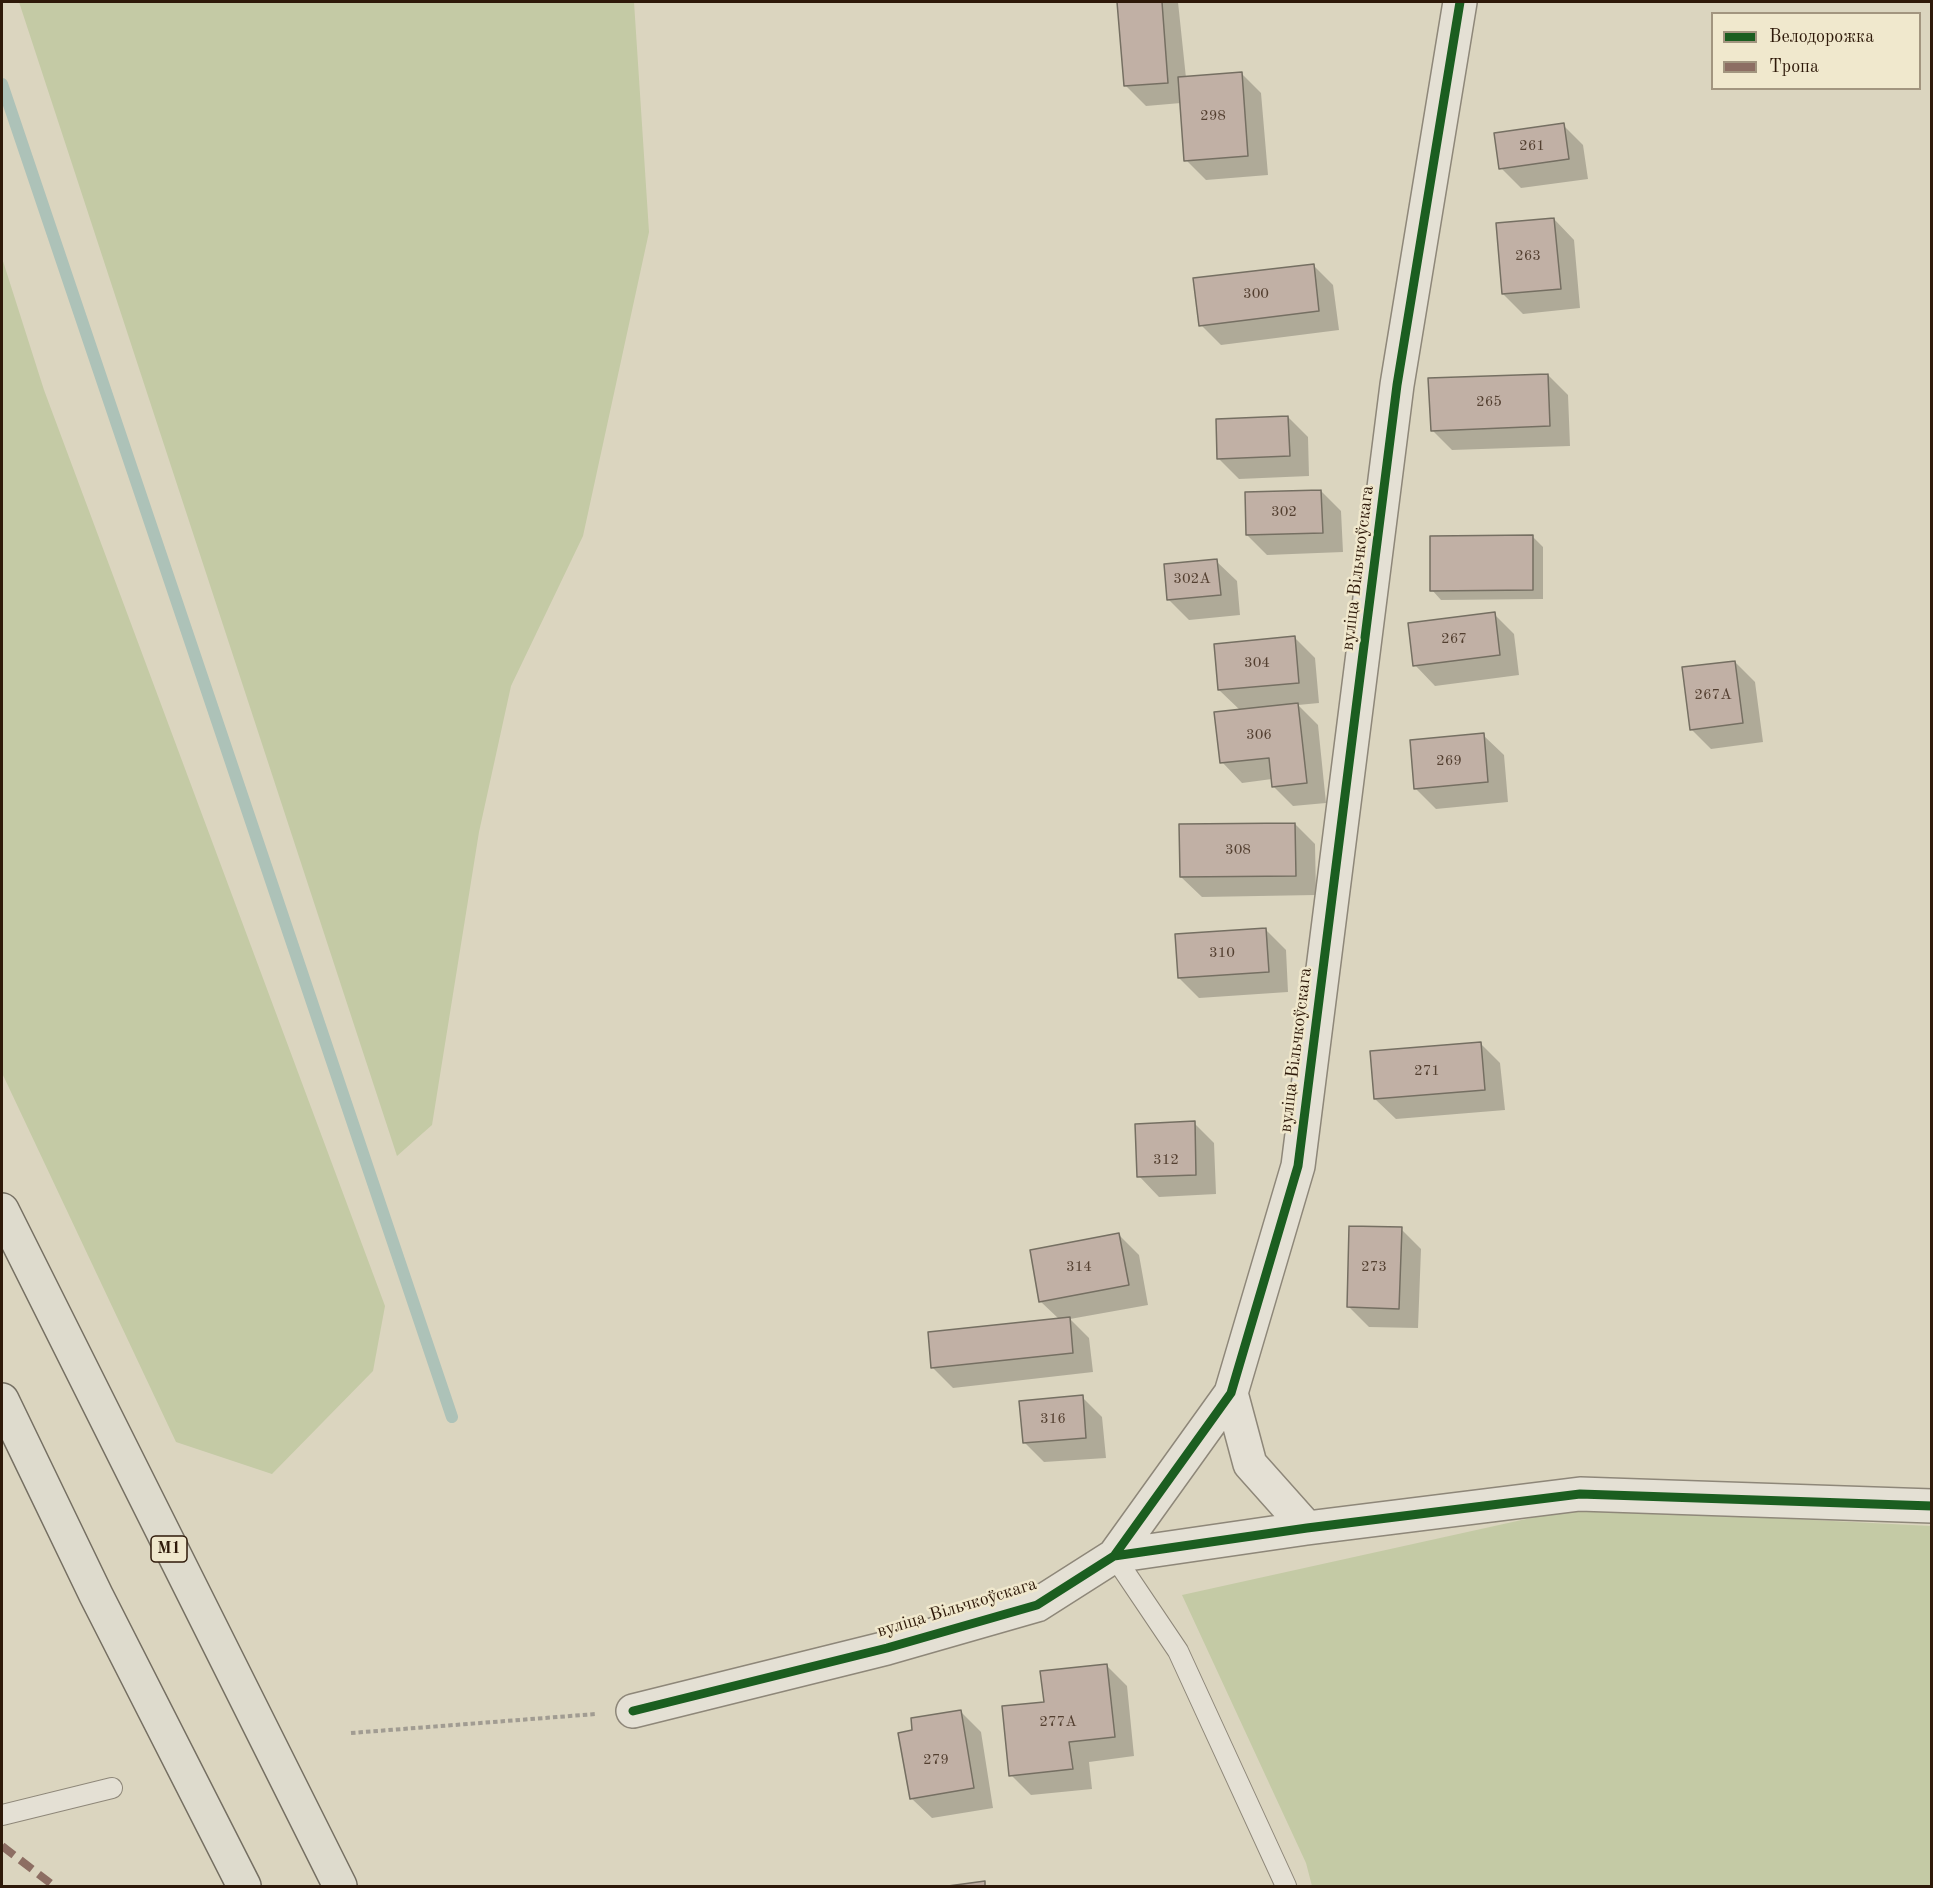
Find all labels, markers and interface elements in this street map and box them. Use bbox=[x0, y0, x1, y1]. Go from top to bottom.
legend bbox=[1711, 12, 1921, 90]
text: Велодорожка bbox=[1769, 28, 1874, 46]
text: Тропа bbox=[1769, 58, 1819, 76]
house number: 298 bbox=[1200, 107, 1226, 125]
house number: 261 bbox=[1519, 137, 1545, 155]
house number: 263 bbox=[1515, 247, 1541, 265]
house number: 300 bbox=[1243, 285, 1269, 303]
house number: 265 bbox=[1476, 393, 1502, 411]
street label: вуліца Вільчкоўскага bbox=[1337, 484, 1379, 652]
house number: 302 bbox=[1271, 503, 1297, 521]
house number: 302А bbox=[1173, 570, 1211, 588]
house number: 267 bbox=[1441, 630, 1467, 648]
house number: 304 bbox=[1244, 654, 1270, 672]
house number: 267А bbox=[1694, 686, 1732, 704]
house number: 306 bbox=[1246, 726, 1272, 744]
house number: 269 bbox=[1436, 752, 1462, 770]
house number: 308 bbox=[1225, 841, 1251, 859]
house number: 310 bbox=[1209, 944, 1235, 962]
street label: вуліца Вільчкоўскага bbox=[1275, 966, 1317, 1134]
house number: 271 bbox=[1414, 1062, 1440, 1080]
house number: 312 bbox=[1153, 1151, 1179, 1169]
house number: 314 bbox=[1066, 1258, 1092, 1276]
house number: 273 bbox=[1361, 1258, 1387, 1276]
house number: 316 bbox=[1040, 1410, 1066, 1428]
road number: М1 bbox=[151, 1536, 187, 1562]
street label: вуліца Вільчкоўскага bbox=[875, 1573, 1039, 1643]
house number: 277А bbox=[1039, 1713, 1077, 1731]
house number: 279 bbox=[923, 1751, 949, 1769]

